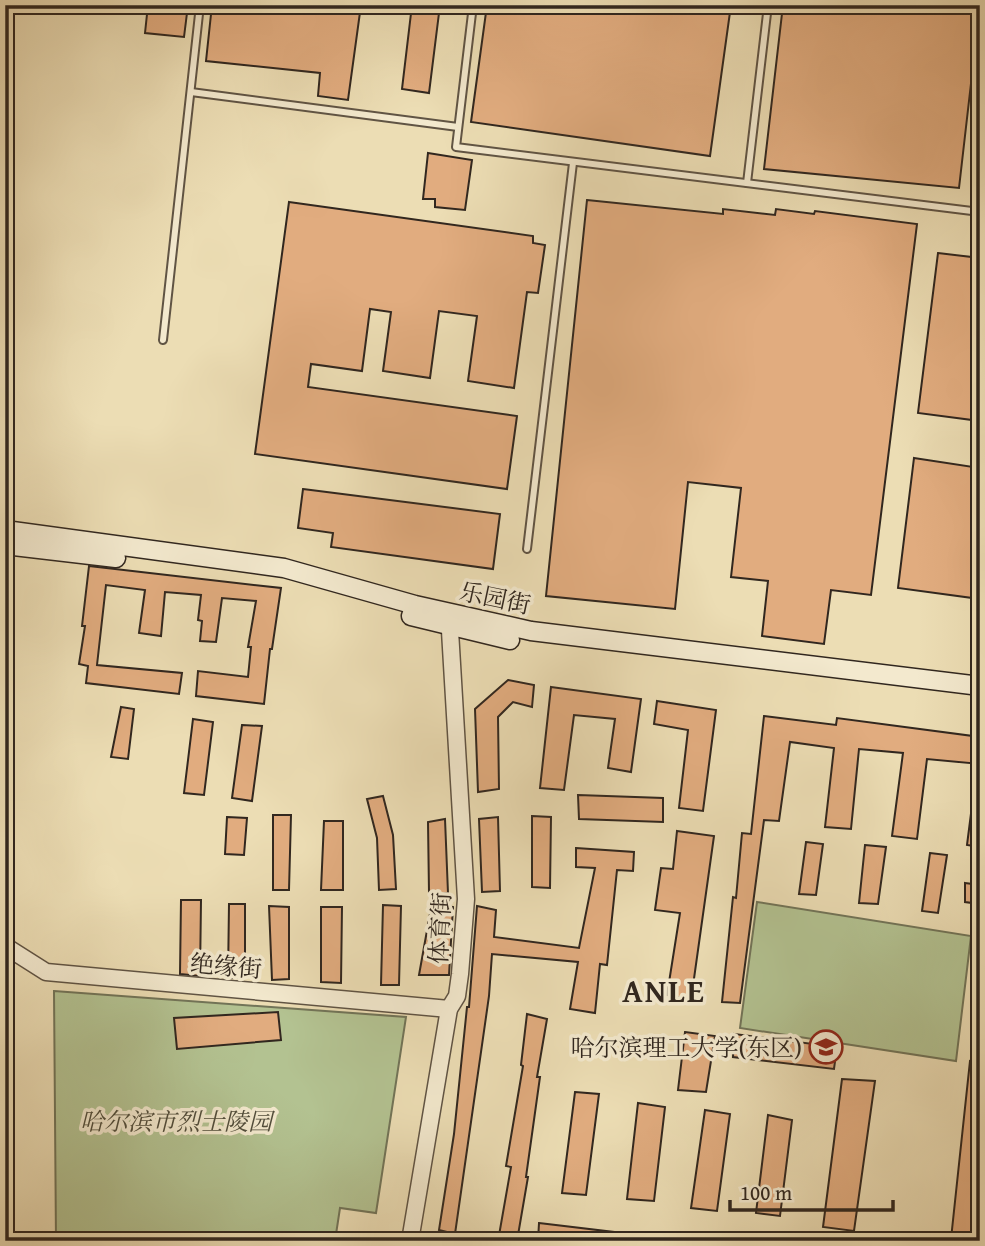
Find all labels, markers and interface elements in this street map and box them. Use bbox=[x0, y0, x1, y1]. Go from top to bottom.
street label: 乐园街 bbox=[456, 573, 534, 623]
street label: 体育街 bbox=[421, 891, 459, 965]
street label: 绝缘街 bbox=[189, 945, 263, 987]
district label: ANLE bbox=[622, 967, 706, 1014]
school or university icon: 哈尔滨理工大学(东区) bbox=[807, 1028, 845, 1066]
place label: 哈尔滨理工大学(东区) bbox=[571, 1030, 802, 1065]
park label: 哈尔滨市烈士陵园 bbox=[80, 1104, 276, 1139]
scale bar bbox=[730, 1169, 892, 1213]
text: 100 m bbox=[740, 1177, 792, 1208]

